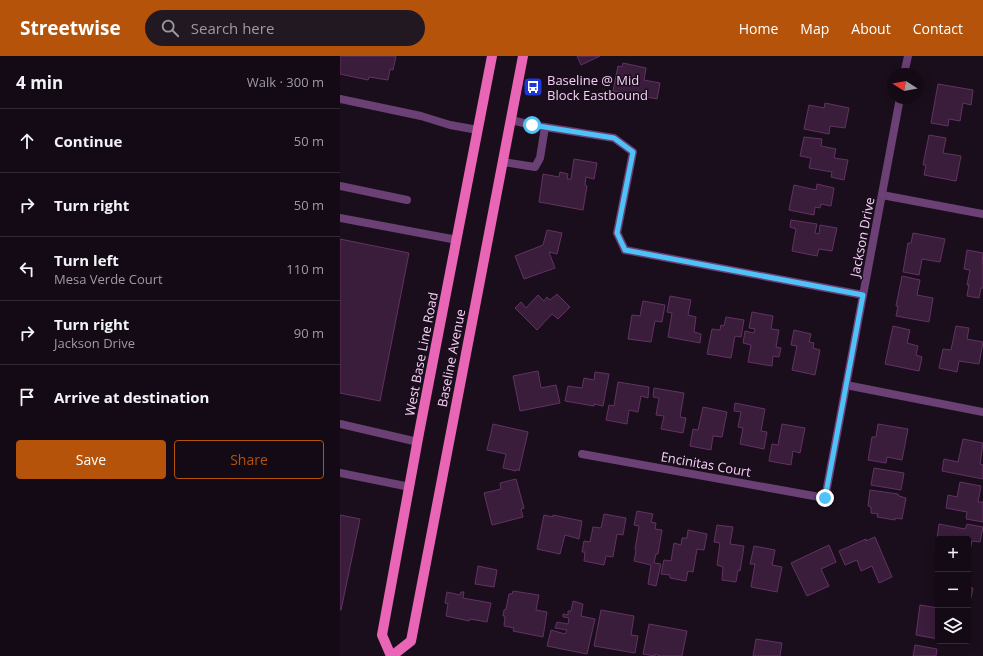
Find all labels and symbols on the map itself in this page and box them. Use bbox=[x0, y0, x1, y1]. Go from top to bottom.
north arrow bbox=[887, 68, 923, 104]
place label: Baseline @ Mid Block Eastbound bbox=[547, 71, 648, 104]
bus stop icon: Baseline @ Mid Block Eastbound bbox=[522, 76, 544, 98]
route start bbox=[523, 116, 541, 134]
street label: Jackson Drive bbox=[845, 196, 879, 280]
street label: West Base Line Road bbox=[400, 291, 442, 417]
street label: Baseline Avenue bbox=[433, 307, 469, 409]
street label: Encinitas Court bbox=[659, 447, 753, 481]
route end bbox=[816, 489, 834, 507]

